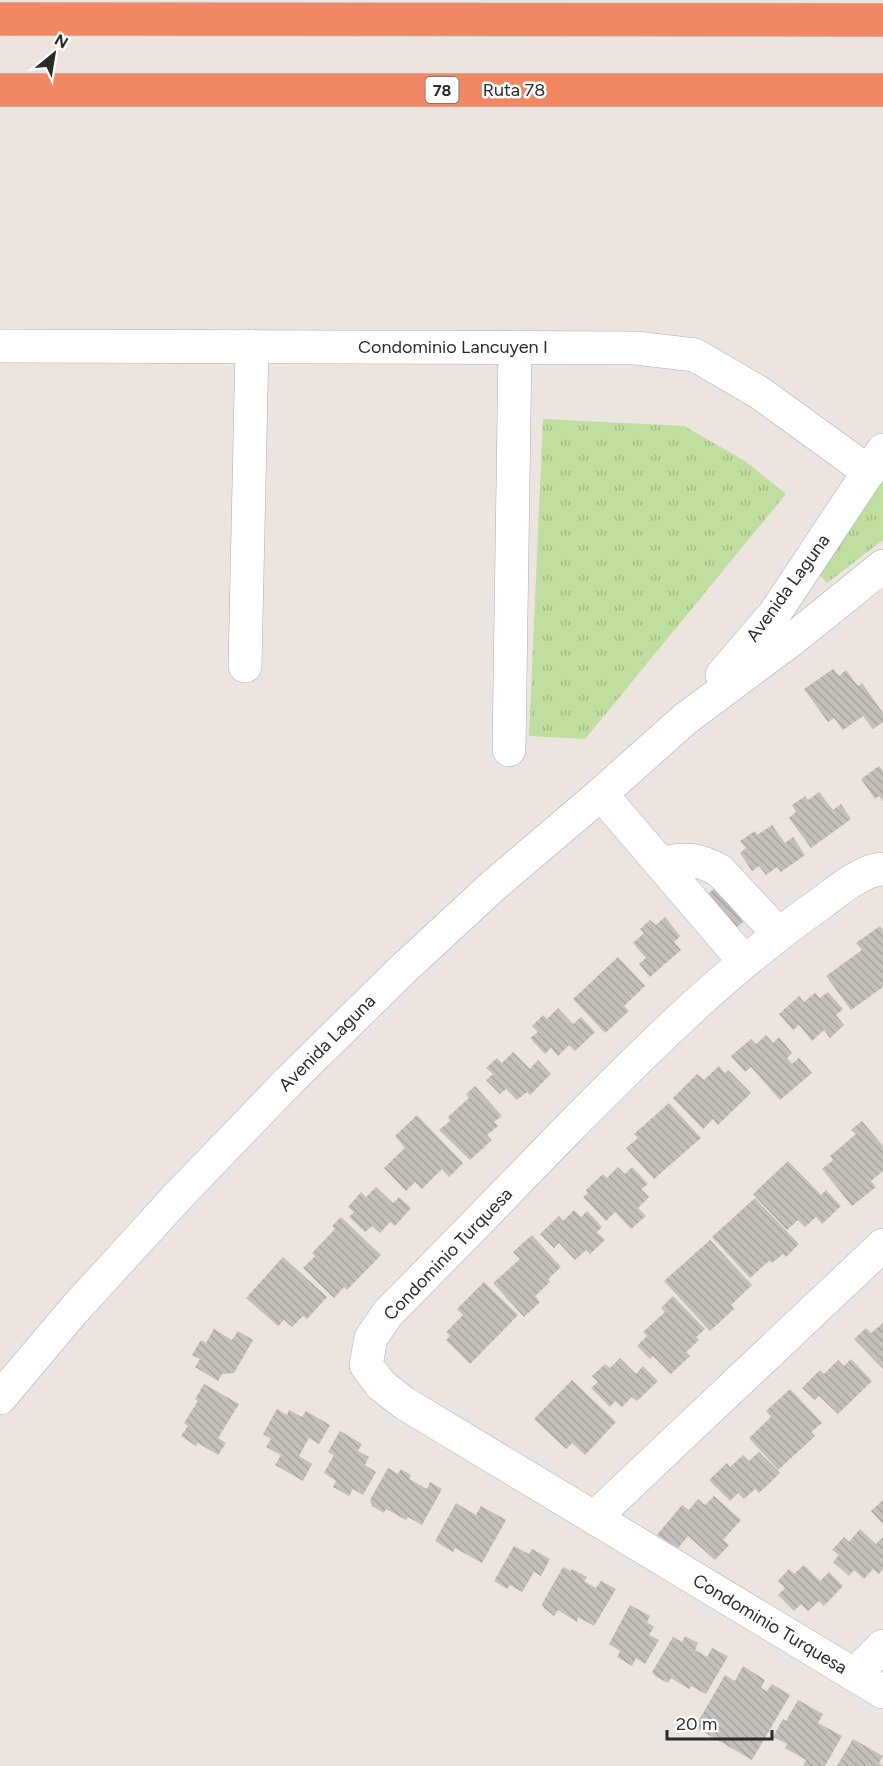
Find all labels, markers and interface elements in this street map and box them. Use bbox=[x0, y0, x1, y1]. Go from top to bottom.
north arrow bbox=[24, 24, 84, 84]
text: N bbox=[51, 30, 71, 53]
road number: 78 bbox=[426, 77, 458, 103]
street label: Ruta 78 bbox=[483, 79, 545, 101]
street label: Condominio Lancuyen I bbox=[358, 336, 548, 358]
street label: Avenida Laguna bbox=[742, 530, 834, 646]
street label: Avenida Laguna bbox=[274, 990, 380, 1096]
street label: Condominio Turquesa bbox=[379, 1183, 517, 1325]
street label: Condominio Turquesa bbox=[689, 1569, 851, 1679]
scale bar bbox=[667, 1703, 772, 1741]
text: 20 m bbox=[676, 1713, 717, 1735]

